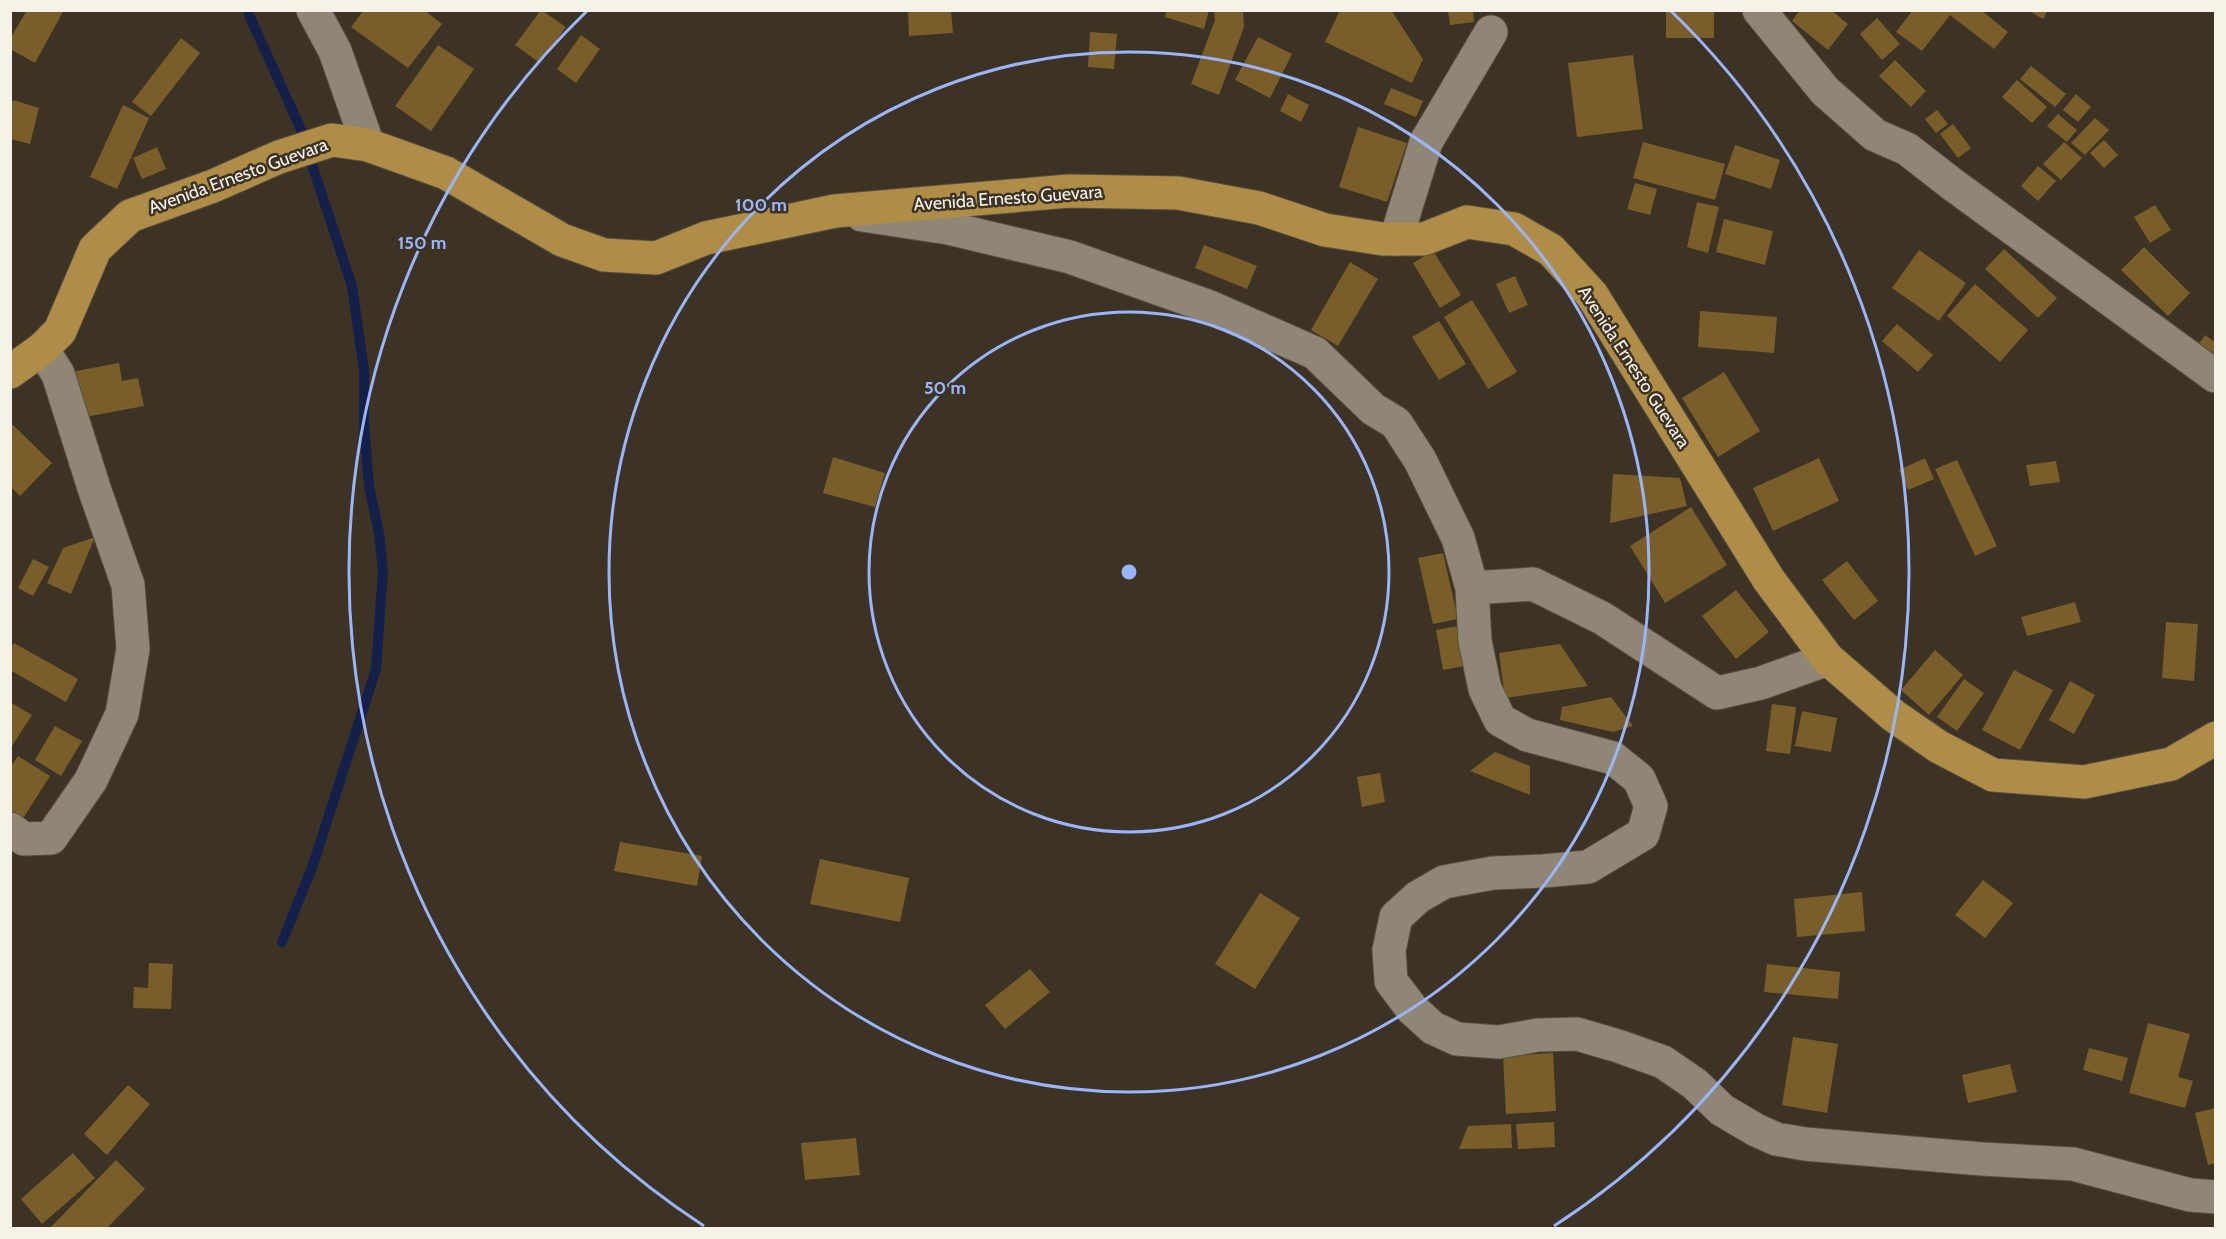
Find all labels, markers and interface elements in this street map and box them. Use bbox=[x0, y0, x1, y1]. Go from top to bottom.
street label: Avenida Ernesto Guevara bbox=[145, 133, 331, 219]
street label: Avenida Ernesto Guevara bbox=[913, 180, 1104, 216]
text: 100 m bbox=[735, 194, 787, 216]
text: 150 m bbox=[398, 232, 446, 254]
street label: Avenida Ernesto Guevara bbox=[1573, 282, 1695, 453]
text: 50 m bbox=[924, 377, 966, 399]
centre of rings bbox=[1119, 562, 1139, 582]

